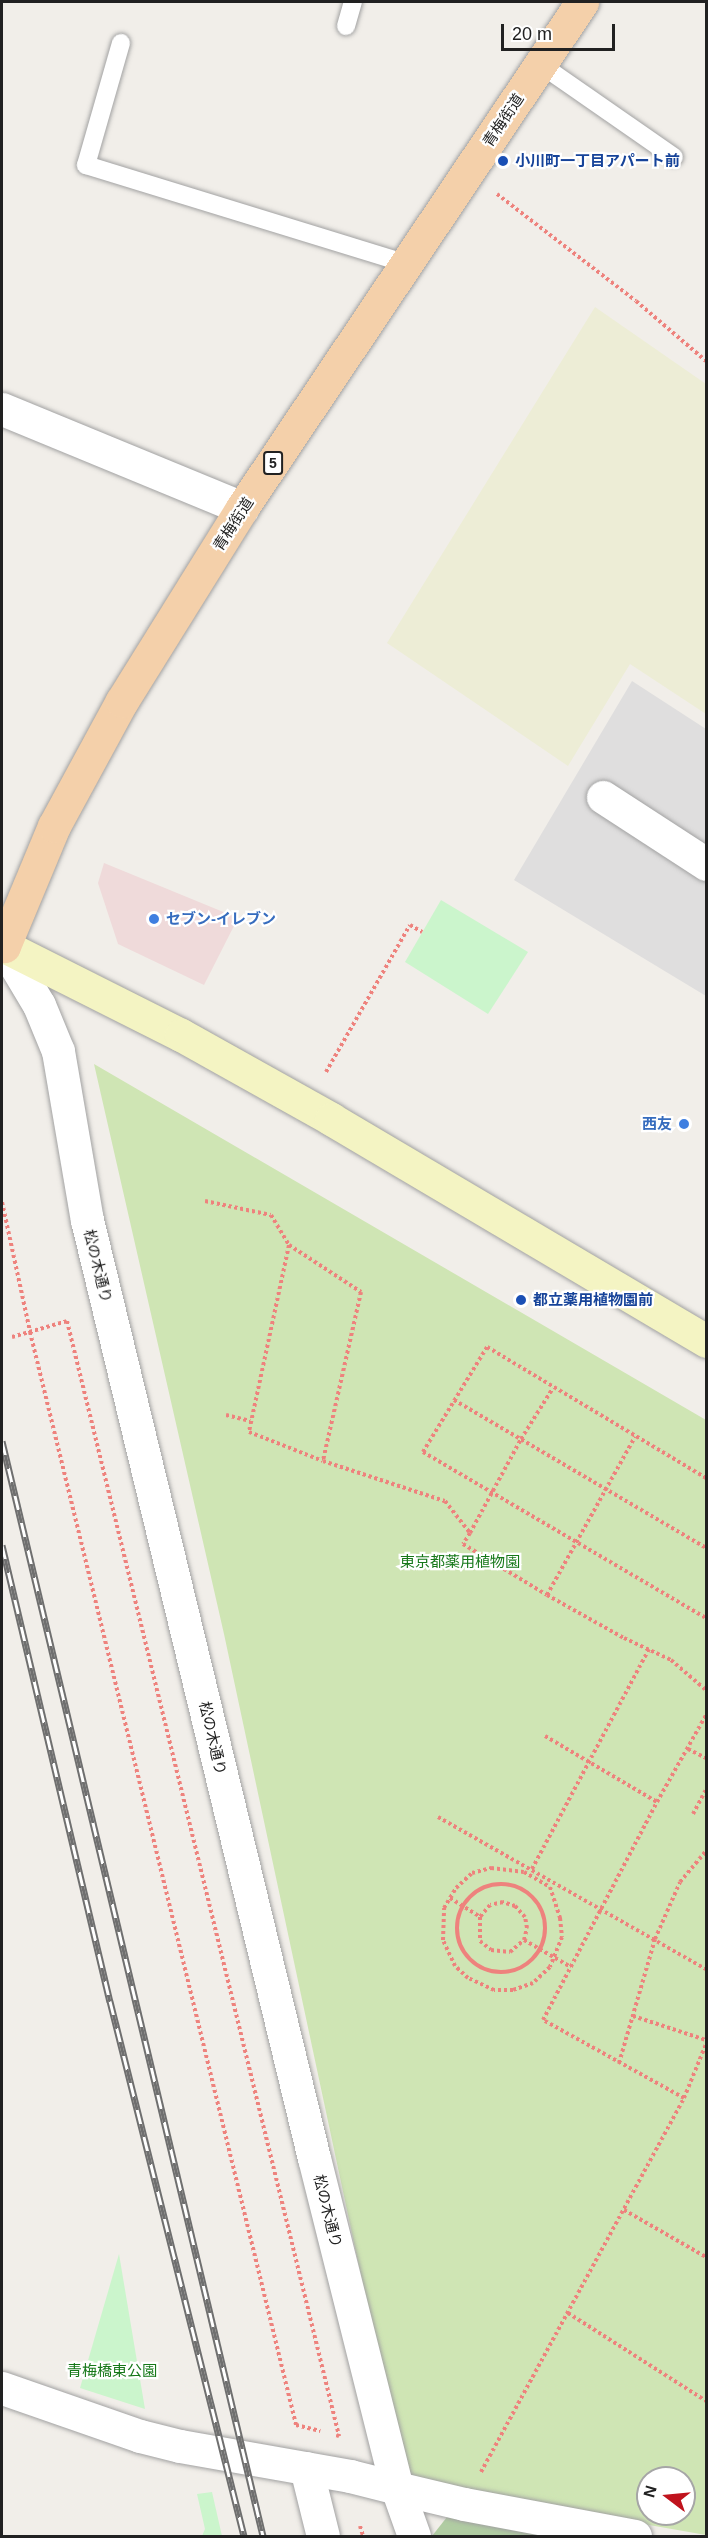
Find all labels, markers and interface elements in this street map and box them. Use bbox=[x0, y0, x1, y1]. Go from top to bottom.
scale bar bbox=[504, 12, 618, 50]
text: 20 m bbox=[512, 24, 552, 44]
street label: 青梅街道 bbox=[479, 90, 527, 150]
place label: 小川町一丁目アパート前 bbox=[515, 152, 680, 170]
marker: 小川町一丁目アパート前 bbox=[496, 154, 510, 168]
road number: 5 bbox=[262, 452, 284, 474]
street label: 青梅街道 bbox=[209, 494, 257, 554]
place label: セブン-イレブン bbox=[166, 910, 276, 928]
marker: セブン-イレブン bbox=[147, 912, 161, 926]
place label: 西友 bbox=[642, 1115, 672, 1133]
marker: 西友 bbox=[677, 1117, 691, 1131]
street label: 松の木通り bbox=[80, 1227, 116, 1305]
place label: 都立薬用植物園前 bbox=[533, 1291, 653, 1309]
marker: 都立薬用植物園前 bbox=[514, 1293, 528, 1307]
park label: 東京都薬用植物園 bbox=[400, 1553, 520, 1571]
street label: 松の木通り bbox=[196, 1699, 230, 1777]
street label: 松の木通り bbox=[310, 2172, 346, 2250]
park label: 青梅橋東公園 bbox=[67, 2362, 157, 2380]
north arrow bbox=[636, 2466, 696, 2526]
text: N bbox=[640, 2484, 660, 2499]

